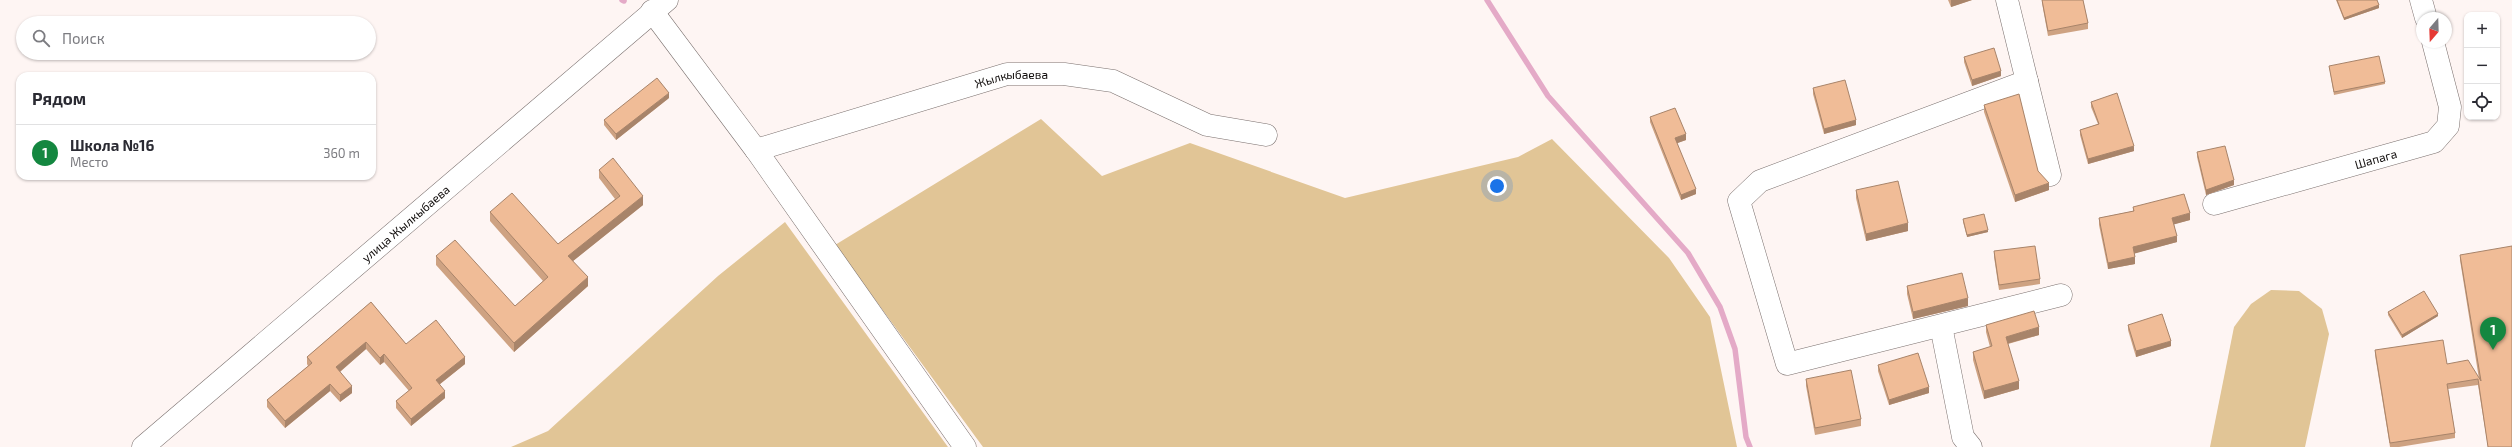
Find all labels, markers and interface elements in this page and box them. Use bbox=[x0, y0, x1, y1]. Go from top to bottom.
north arrow bbox=[2416, 12, 2452, 48]
map controls bbox=[2464, 12, 2500, 120]
button: + bbox=[2464, 12, 2500, 48]
search box bbox=[16, 16, 376, 60]
icon: search bbox=[30, 27, 52, 49]
text: Поиск bbox=[62, 29, 105, 47]
button: − bbox=[2464, 48, 2500, 84]
street label: Жылкыбаева bbox=[973, 67, 1048, 90]
button: locate bbox=[2464, 84, 2500, 120]
text: Рядом bbox=[32, 88, 86, 108]
text: Школа №16 bbox=[70, 136, 154, 154]
text: 1 bbox=[42, 145, 48, 161]
text: 360 m bbox=[323, 145, 360, 161]
street label: Шапага bbox=[2353, 146, 2399, 171]
text: Место bbox=[70, 154, 109, 170]
your location bbox=[1487, 176, 1507, 196]
street label: улица Жылкыбаева bbox=[359, 182, 452, 265]
pin: 1 bbox=[2480, 317, 2506, 350]

